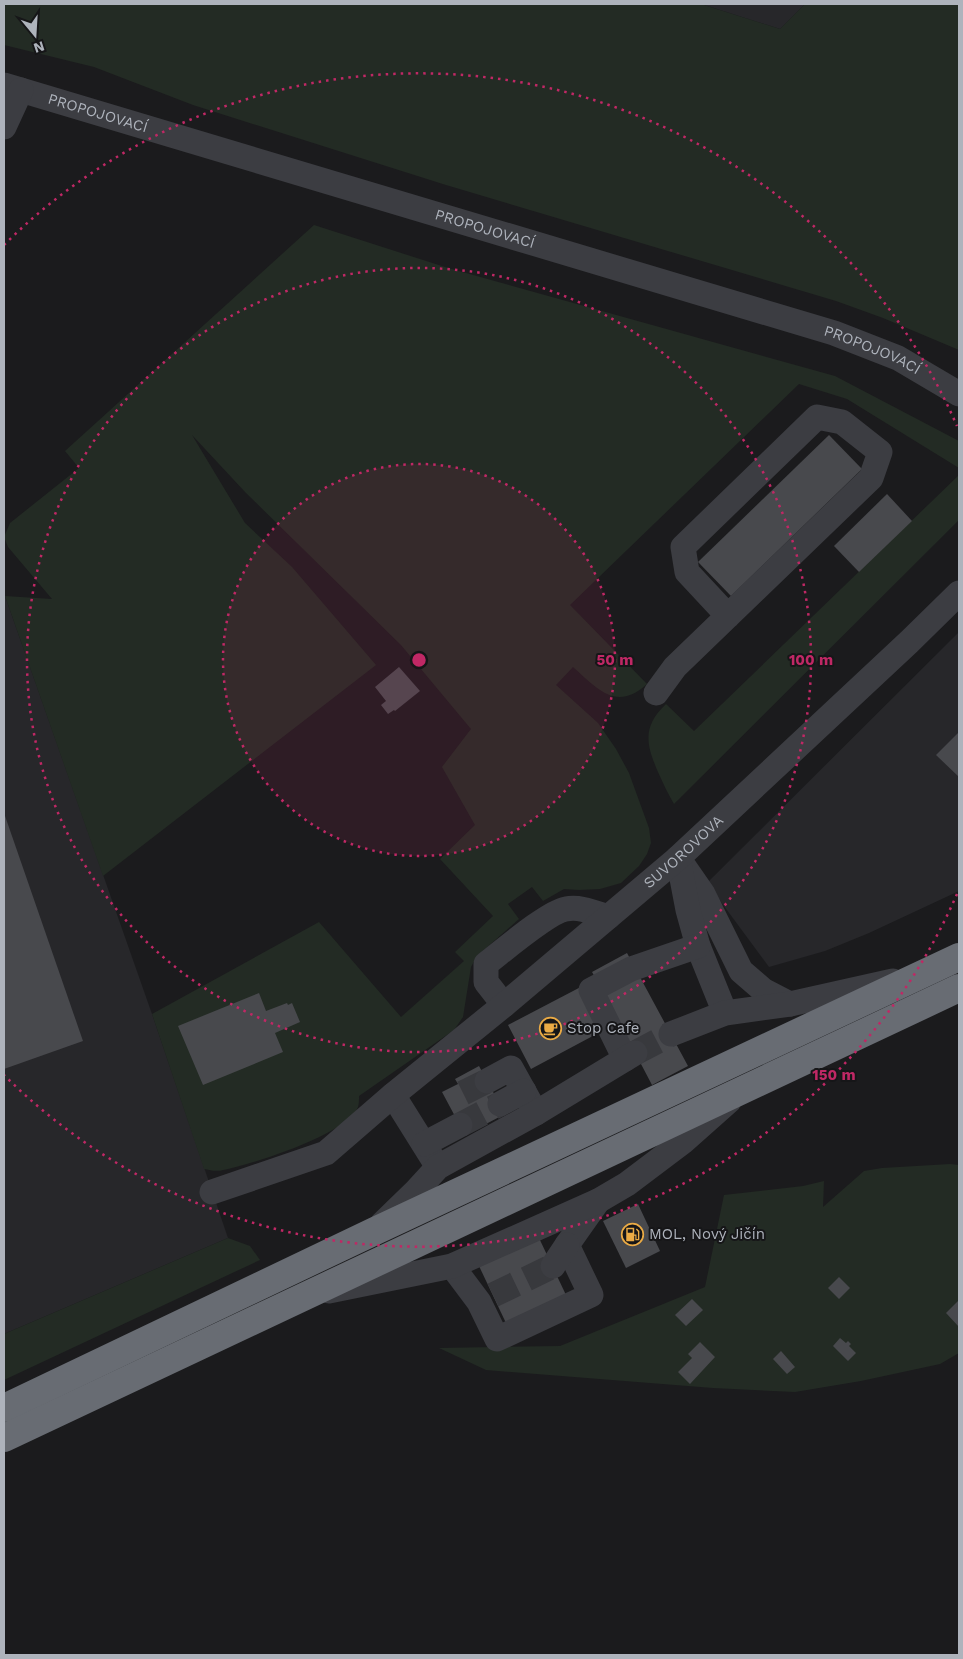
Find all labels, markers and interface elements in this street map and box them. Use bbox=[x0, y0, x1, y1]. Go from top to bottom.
north arrow bbox=[10, 10, 60, 60]
text: N bbox=[32, 38, 46, 57]
street label: PROPOJOVACÍ bbox=[46, 90, 150, 136]
street label: PROPOJOVACÍ bbox=[433, 205, 537, 252]
street label: PROPOJOVACÍ bbox=[822, 322, 924, 378]
centre of rings bbox=[410, 651, 428, 669]
text: 50 m bbox=[597, 651, 633, 669]
text: 100 m bbox=[789, 651, 833, 669]
street label: SUVOROVOVA bbox=[640, 811, 727, 892]
cafe icon: Stop Cafe bbox=[539, 1016, 563, 1040]
place label: Stop Cafe bbox=[567, 1019, 639, 1037]
text: 150 m bbox=[812, 1066, 856, 1084]
fuel station icon: MOL, Nový Jičín bbox=[621, 1222, 645, 1246]
place label: MOL, Nový Jičín bbox=[649, 1225, 765, 1243]

